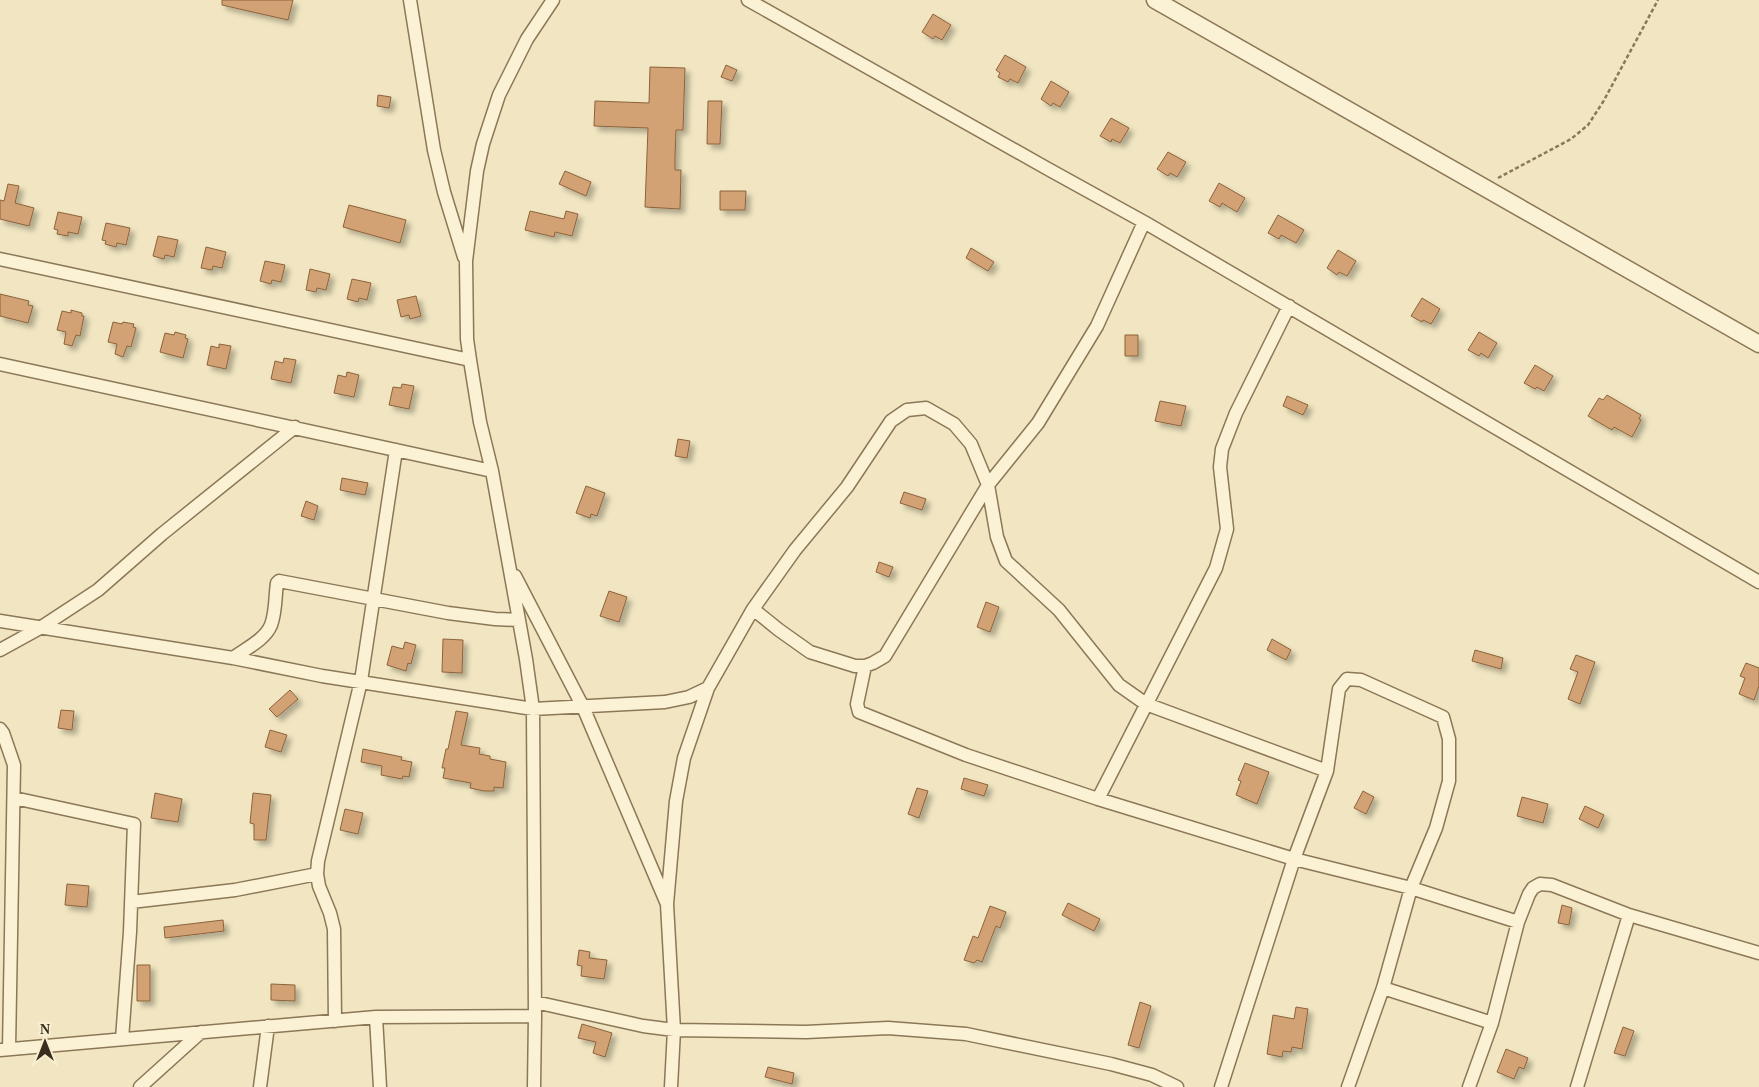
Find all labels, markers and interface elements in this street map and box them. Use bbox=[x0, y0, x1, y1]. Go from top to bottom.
north arrow bbox=[20, 1017, 70, 1067]
text: N bbox=[40, 1022, 50, 1037]

